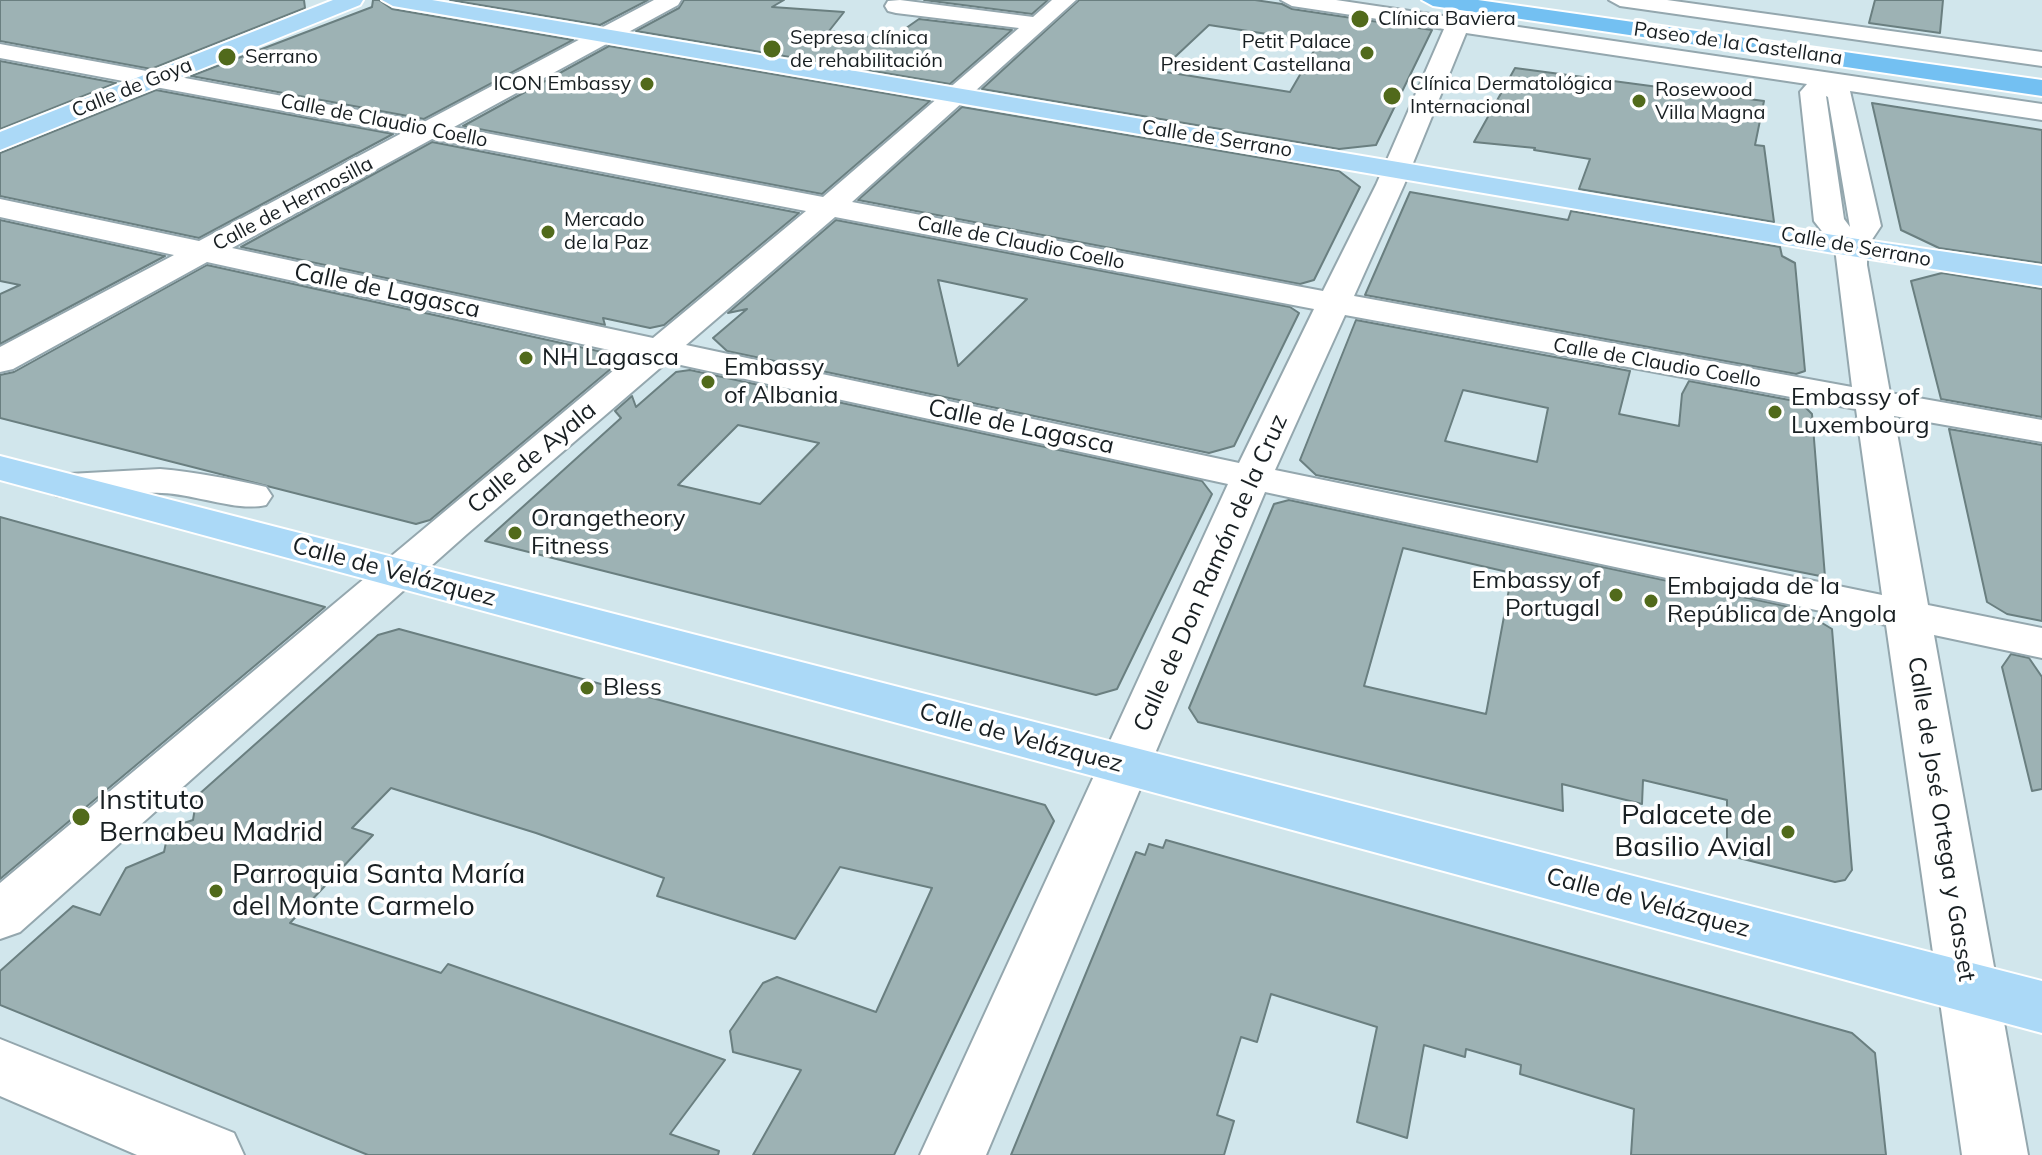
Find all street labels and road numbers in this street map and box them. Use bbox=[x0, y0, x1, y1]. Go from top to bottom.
street label: Paseo de la Castellana bbox=[1632, 17, 1844, 71]
street label: Calle de Goya bbox=[68, 53, 196, 123]
street label: Calle de Claudio Coello bbox=[278, 89, 490, 153]
street label: Calle de Serrano bbox=[1140, 115, 1294, 163]
street label: Calle de Hermosilla bbox=[209, 152, 377, 256]
street label: Calle de Claudio Coello bbox=[915, 211, 1127, 275]
street label: Calle de Serrano bbox=[1779, 222, 1933, 272]
street label: Calle de Lagasca bbox=[291, 257, 483, 325]
street label: Calle de Claudio Coello bbox=[1551, 333, 1763, 393]
street label: Calle de Lagasca bbox=[925, 393, 1117, 461]
street label: Calle de Ayala bbox=[462, 396, 602, 520]
street label: Calle de Don Ramón de la Cruz bbox=[1128, 410, 1294, 736]
street label: Calle de Velázquez bbox=[289, 531, 499, 613]
street label: Calle de José Ortega y Gasset bbox=[1901, 655, 1981, 983]
street label: Calle de Velázquez bbox=[916, 697, 1126, 779]
street label: Calle de Velázquez bbox=[1543, 862, 1753, 944]

